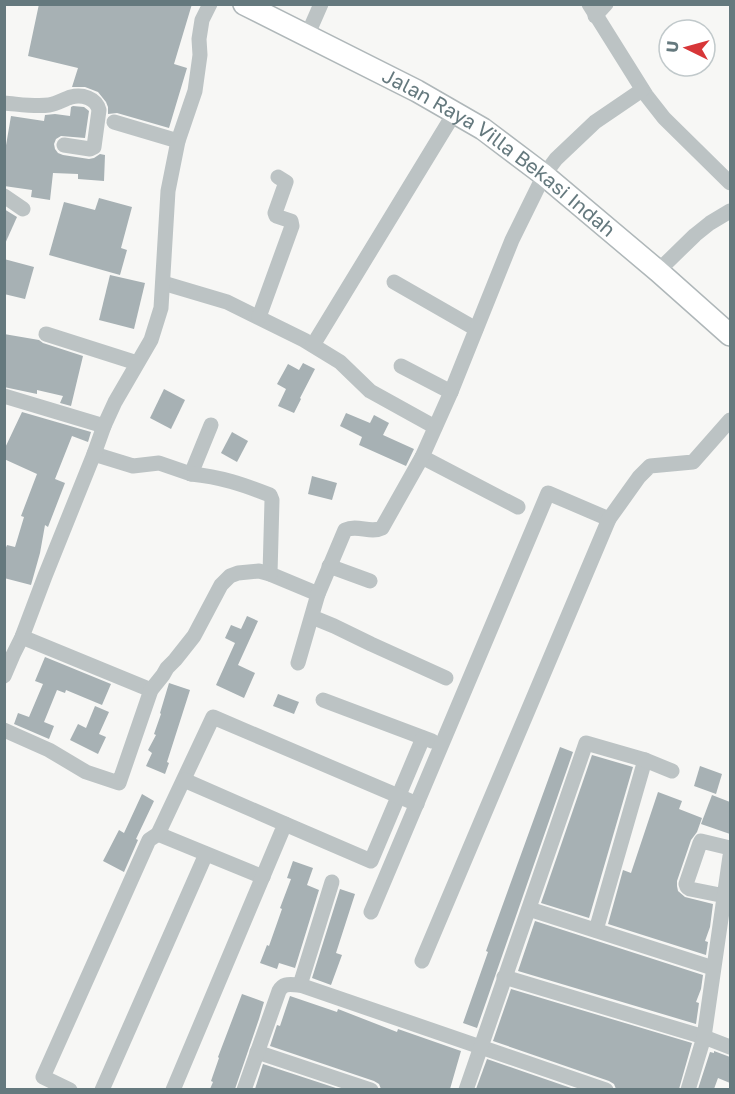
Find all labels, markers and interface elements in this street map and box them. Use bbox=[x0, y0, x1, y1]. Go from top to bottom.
north arrow bbox=[657, 18, 717, 78]
text: U bbox=[662, 40, 683, 53]
street label: Jalan Raya Villa Bekasi Indah bbox=[379, 63, 621, 241]

